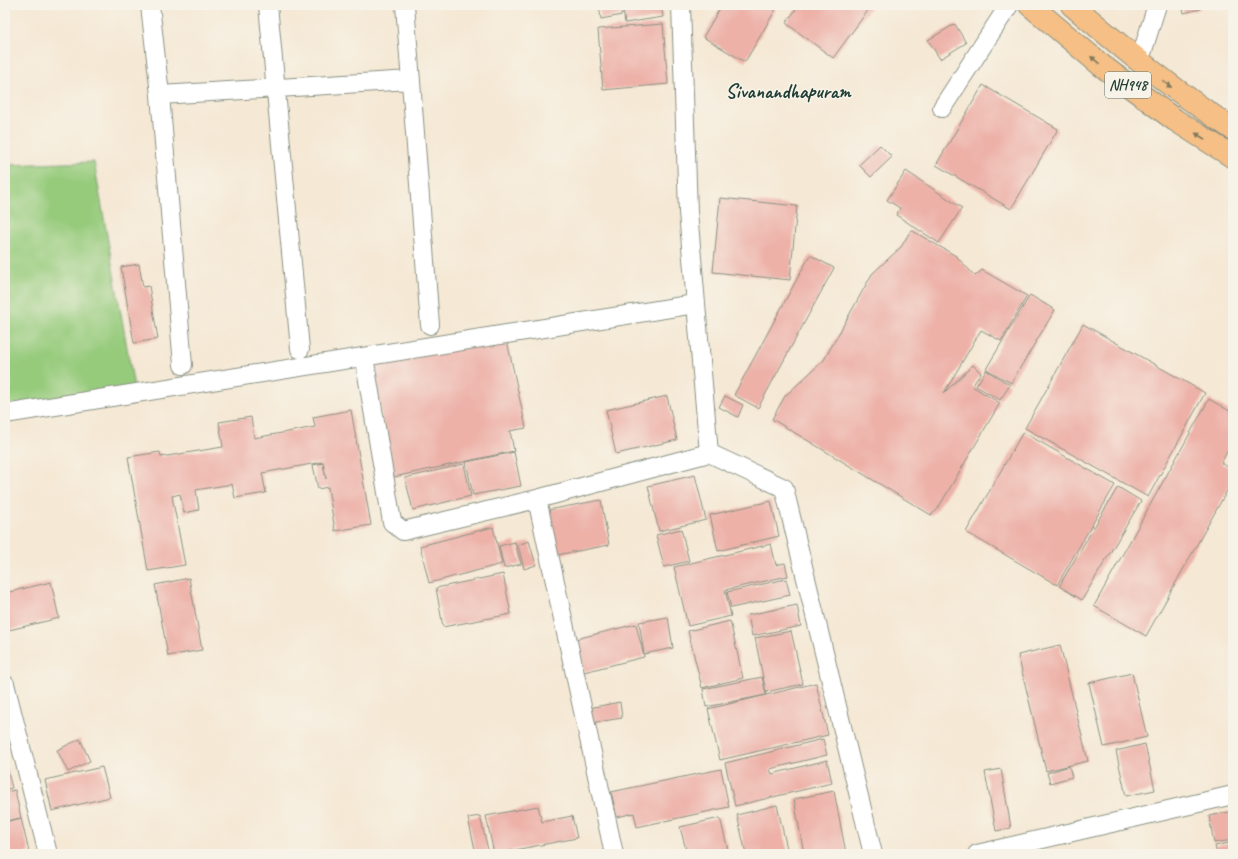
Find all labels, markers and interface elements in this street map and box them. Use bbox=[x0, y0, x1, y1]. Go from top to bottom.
one-way arrow bbox=[1089, 55, 1100, 64]
road number: NH948 bbox=[1105, 72, 1151, 98]
district label: Sivanandhapuram bbox=[726, 79, 852, 104]
one-way arrow bbox=[1161, 80, 1172, 88]
one-way arrow bbox=[1195, 132, 1205, 140]

